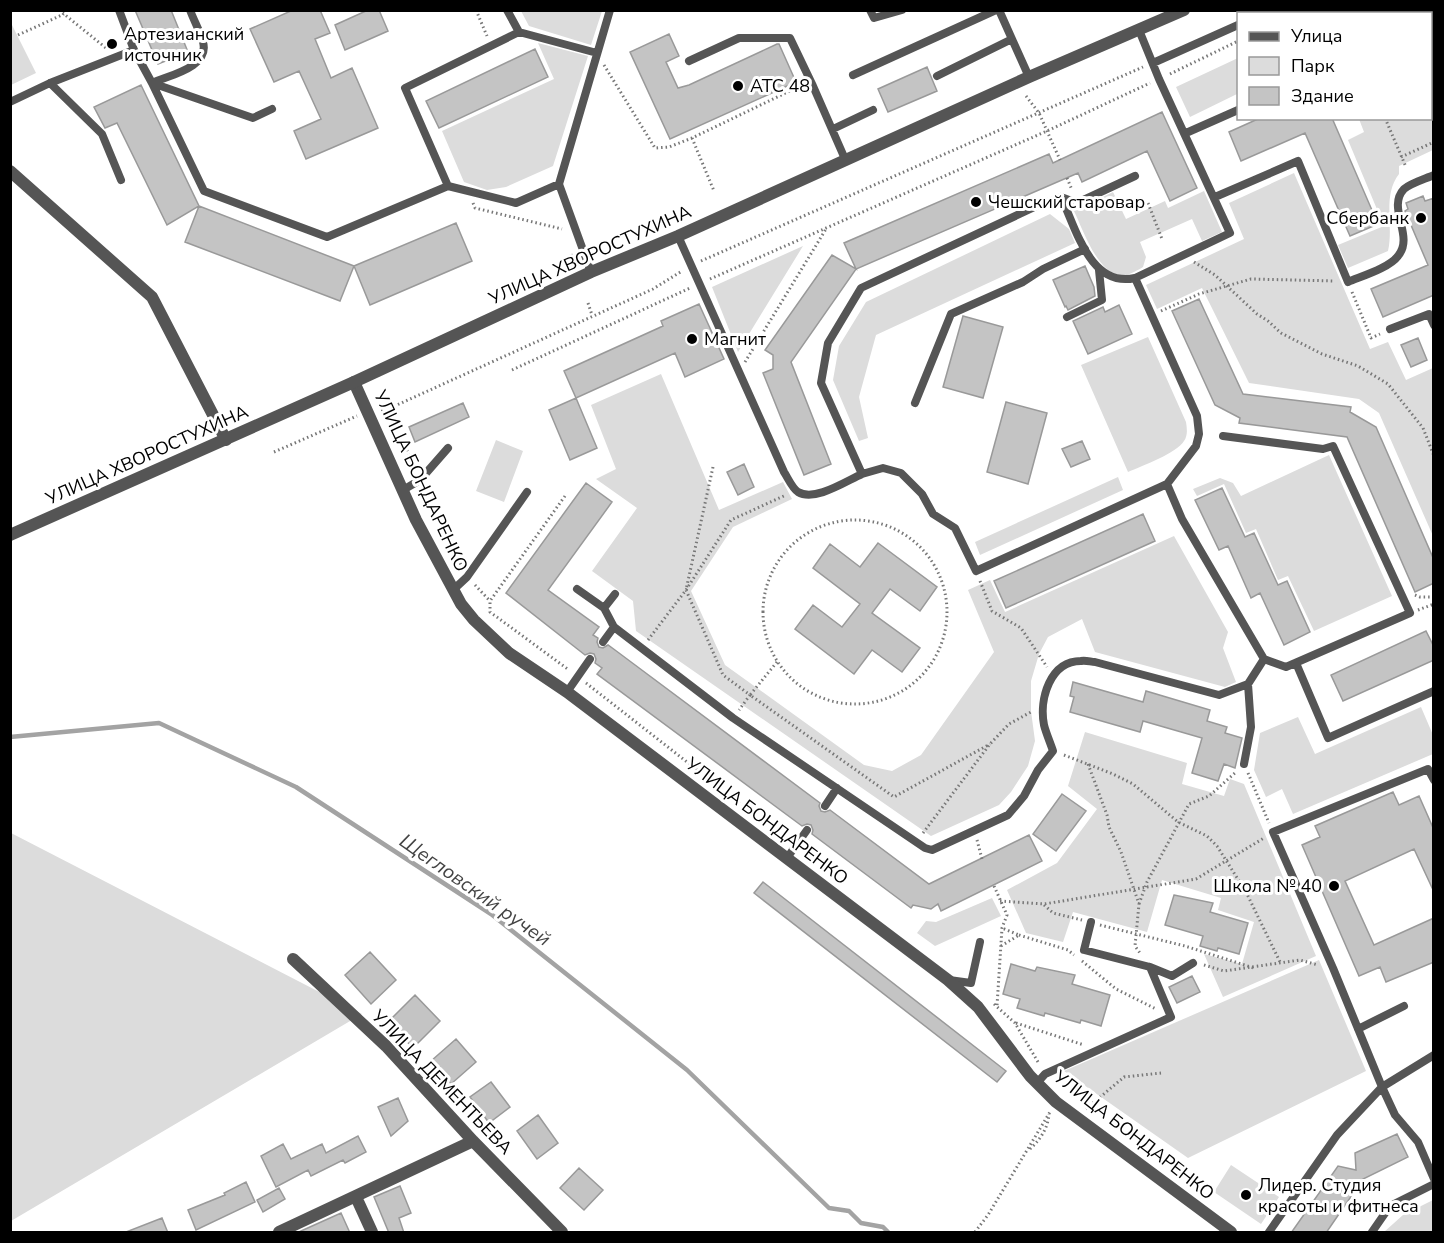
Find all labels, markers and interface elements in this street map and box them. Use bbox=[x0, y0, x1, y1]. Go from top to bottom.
legend bbox=[1237, 12, 1432, 120]
place label: Артезианский источник bbox=[124, 22, 244, 67]
text: Улица bbox=[1290, 24, 1342, 48]
marker: Артезианский источник bbox=[105, 37, 119, 51]
text: Парк bbox=[1291, 54, 1335, 78]
place label: АТС 48 bbox=[750, 74, 810, 98]
marker: АТС 48 bbox=[731, 79, 745, 93]
text: Здание bbox=[1291, 84, 1354, 108]
place label: Чешский старовар bbox=[988, 190, 1145, 214]
marker: Чешский старовар bbox=[969, 195, 983, 209]
street label: УЛИЦА ХВОРОСТУХИНА bbox=[484, 199, 695, 311]
place label: Сбербанк bbox=[1326, 206, 1410, 230]
marker: Сбербанк bbox=[1414, 211, 1428, 225]
place label: Магнит bbox=[704, 327, 766, 351]
marker: Магнит bbox=[685, 332, 699, 346]
street label: УЛИЦА БОНДАРЕНКО bbox=[368, 386, 474, 576]
street label: УЛИЦА ХВОРОСТУХИНА bbox=[41, 399, 252, 511]
street label: УЛИЦА БОНДАРЕНКО bbox=[680, 751, 853, 890]
water label: Щегловский ручей bbox=[394, 828, 556, 952]
place label: Школа № 40 bbox=[1213, 874, 1322, 898]
marker: Школа № 40 bbox=[1327, 879, 1341, 893]
street label: УЛИЦА ДЕМЕНТЬЕВА bbox=[366, 1004, 518, 1160]
street label: УЛИЦА БОНДАРЕНКО bbox=[1048, 1064, 1219, 1205]
place label: Лидер. Студия красоты и фитнеса bbox=[1258, 1173, 1419, 1218]
marker: Лидер. Студия красоты и фитнеса bbox=[1239, 1188, 1253, 1202]

